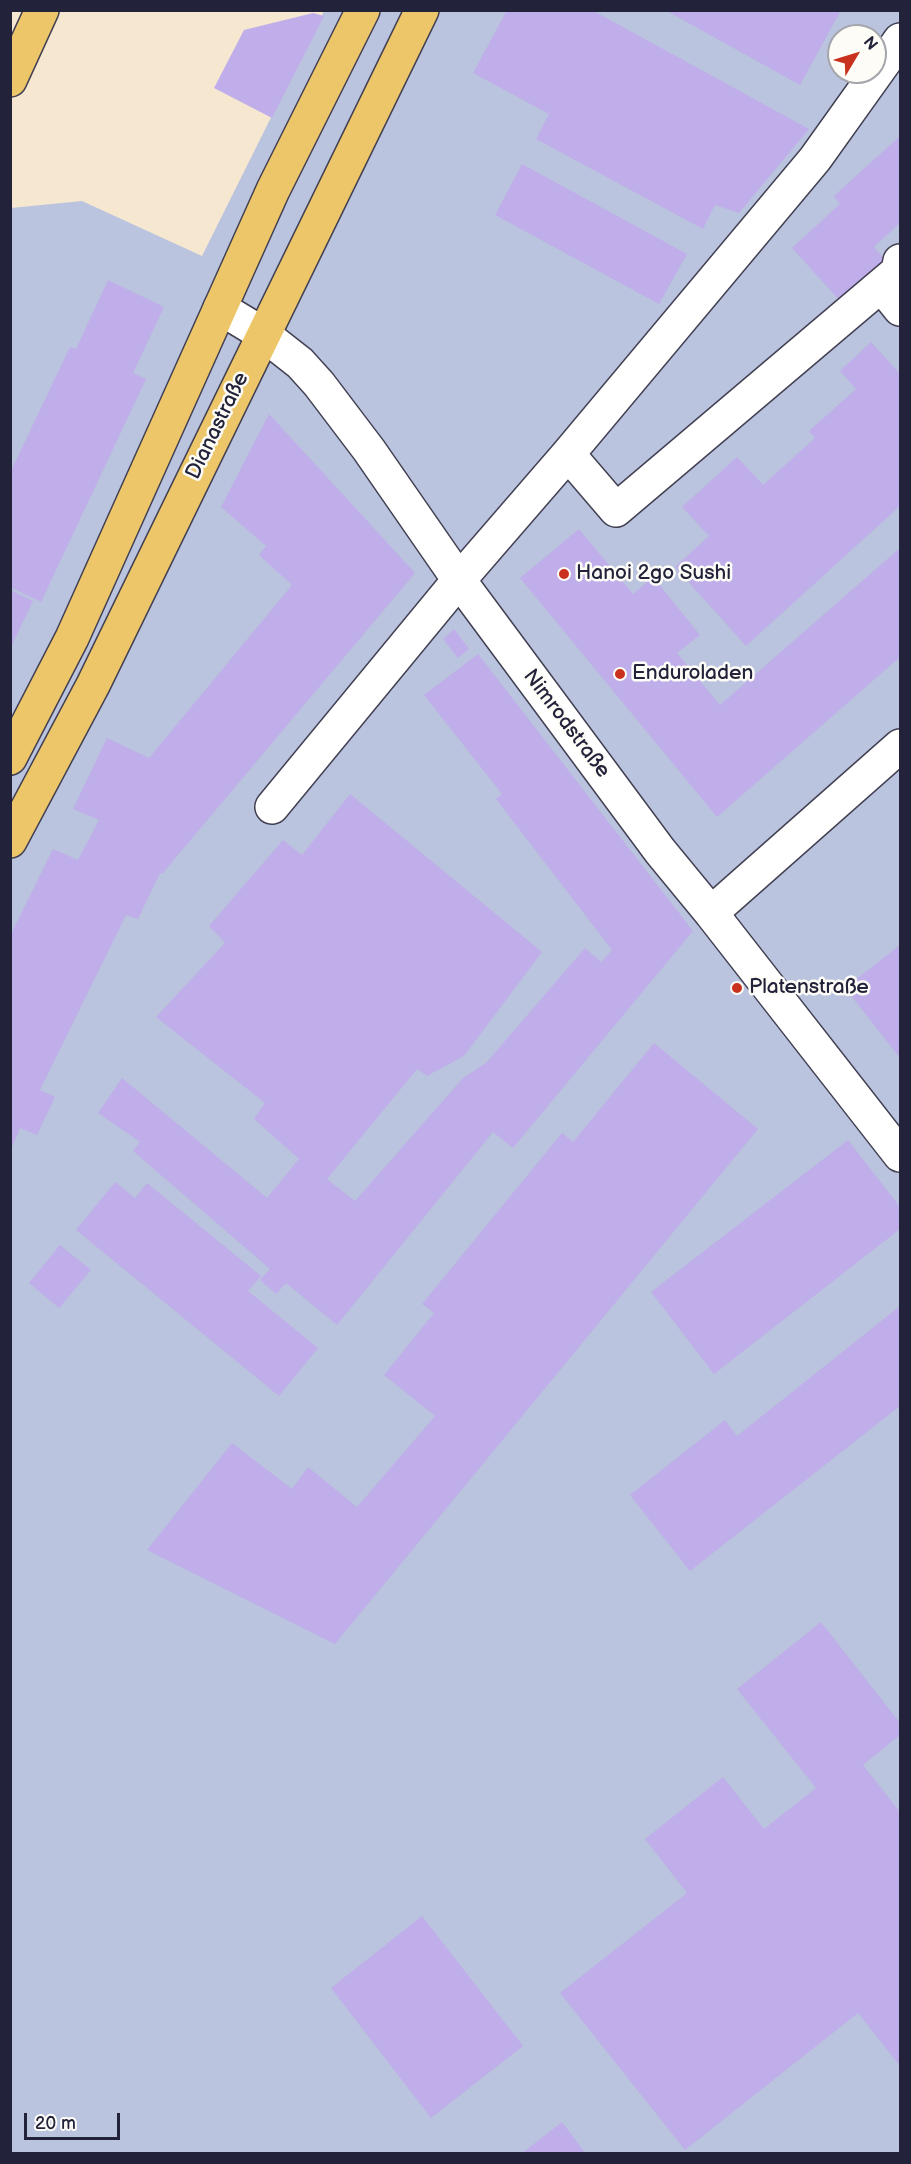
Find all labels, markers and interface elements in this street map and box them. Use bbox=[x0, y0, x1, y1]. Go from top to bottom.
north arrow bbox=[827, 24, 887, 84]
text: N bbox=[859, 33, 881, 54]
street label: Dianastraße bbox=[181, 368, 255, 484]
place label: Hanoi 2go Sushi bbox=[576, 561, 731, 587]
marker: Hanoi 2go Sushi bbox=[557, 567, 571, 581]
place label: Enduroladen bbox=[632, 661, 753, 687]
street label: Nimrodstraße bbox=[517, 665, 615, 783]
marker: Enduroladen bbox=[613, 667, 627, 681]
place label: Platenstraße bbox=[749, 975, 869, 1001]
marker: Platenstraße bbox=[730, 981, 744, 995]
scale bar bbox=[27, 2101, 123, 2139]
text: 20 m bbox=[35, 2113, 76, 2134]

